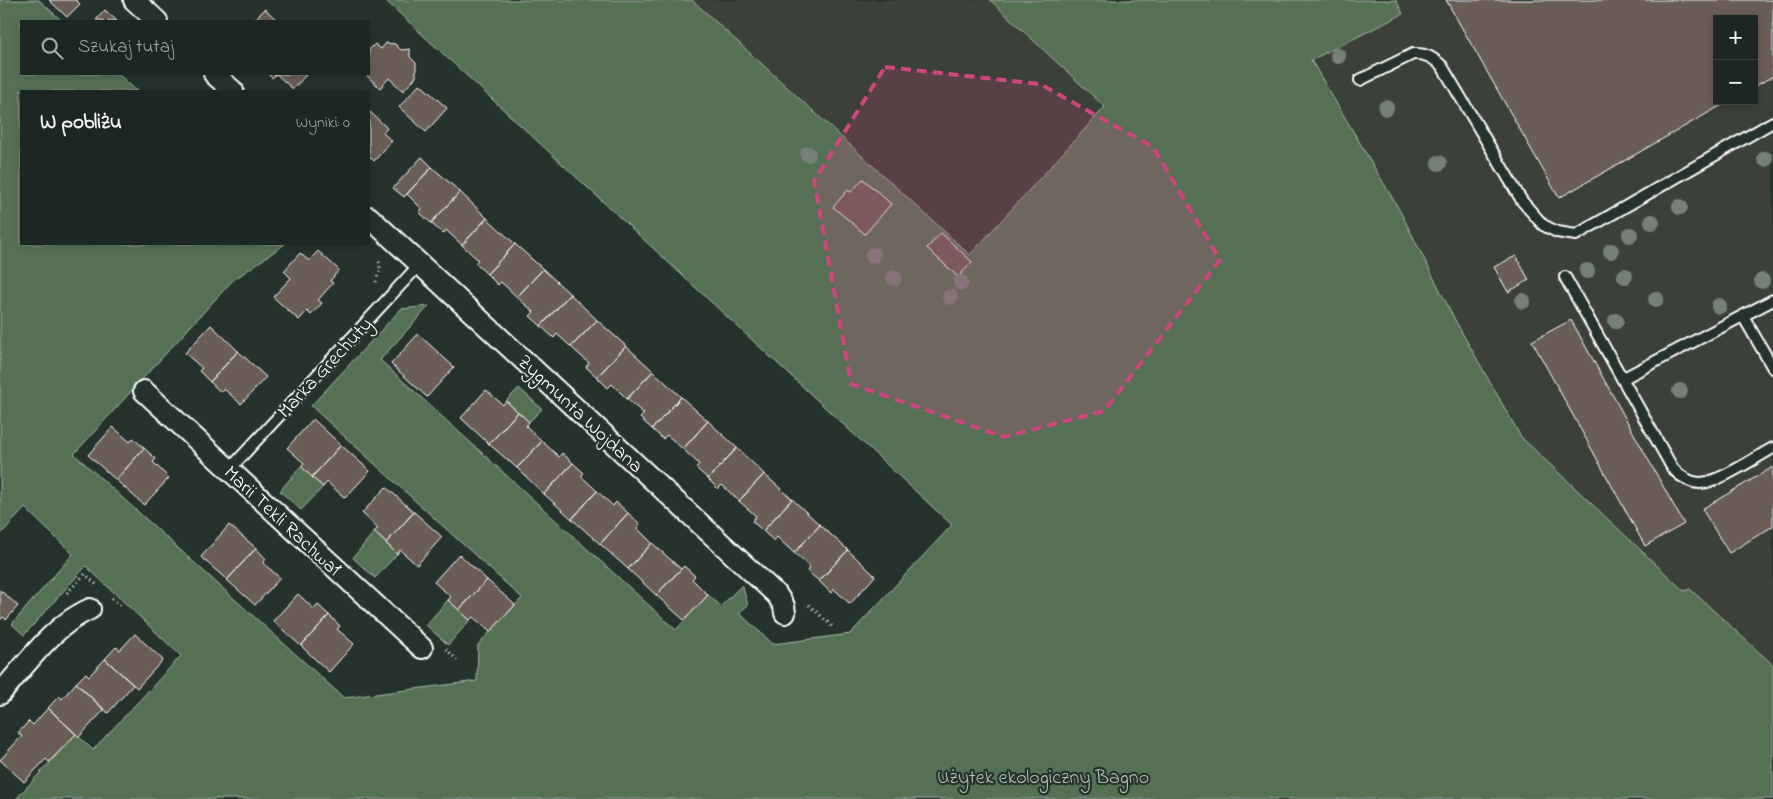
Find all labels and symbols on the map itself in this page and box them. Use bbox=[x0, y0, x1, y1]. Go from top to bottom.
street label: Marka Grechuty bbox=[271, 312, 380, 426]
street label: Zygmunta Wojdana bbox=[509, 349, 649, 482]
street label: Marii Tekli Rachwał bbox=[216, 460, 347, 584]
park label: Użytek ekologiczny Bagno bbox=[937, 764, 1149, 794]

